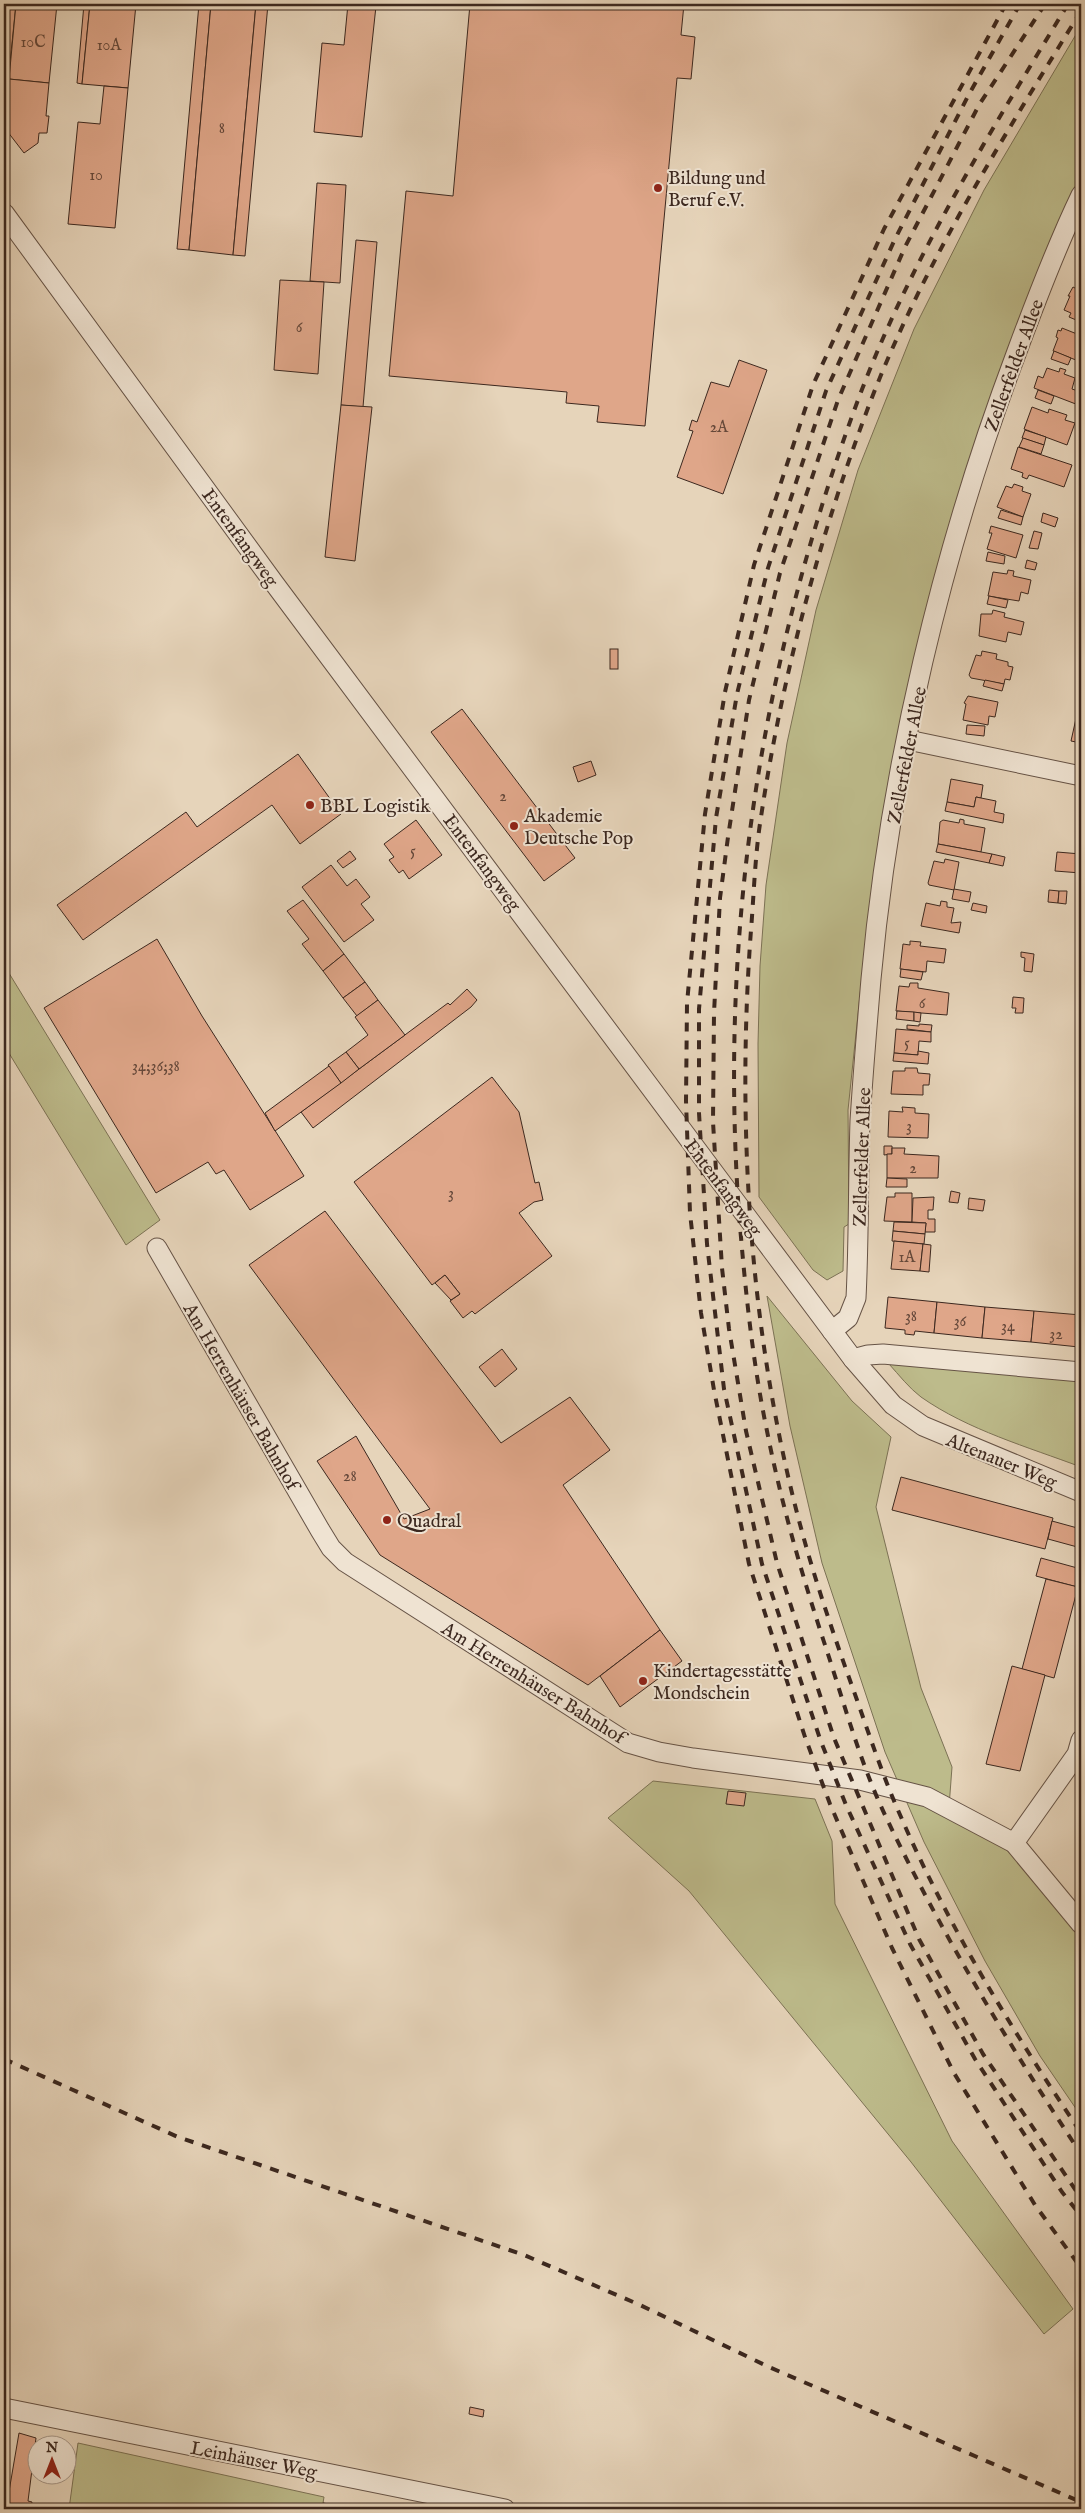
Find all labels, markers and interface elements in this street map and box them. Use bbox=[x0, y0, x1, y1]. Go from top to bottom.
house number: 10C bbox=[20, 33, 46, 53]
house number: 10A bbox=[97, 36, 122, 56]
house number: 8 bbox=[219, 119, 225, 139]
house number: 10 bbox=[89, 166, 103, 186]
place label: Bildung und Beruf e.V. bbox=[668, 167, 766, 213]
marker: Bildung und Beruf e.V. bbox=[652, 182, 664, 194]
street label: Zellerfelder Allee bbox=[980, 296, 1050, 435]
house number: 6 bbox=[296, 318, 303, 338]
house number: 2A bbox=[710, 418, 729, 438]
street label: Entenfangweg bbox=[196, 484, 284, 593]
street label: Zellerfelder Allee bbox=[883, 684, 933, 826]
house number: 2 bbox=[499, 787, 507, 807]
place label: BBL Logistik bbox=[320, 795, 431, 819]
marker: BBL Logistik bbox=[304, 799, 316, 811]
place label: Akademie Deutsche Pop bbox=[523, 805, 633, 851]
street label: Entenfangweg bbox=[437, 810, 526, 917]
marker: Akademie Deutsche Pop bbox=[508, 820, 520, 832]
house number: 5 bbox=[410, 842, 416, 862]
house number: 6 bbox=[919, 994, 926, 1014]
house number: 5 bbox=[904, 1034, 910, 1054]
house number: 34;36;38 bbox=[132, 1057, 180, 1077]
street label: Zellerfelder Allee bbox=[849, 1087, 877, 1227]
house number: 3 bbox=[906, 1117, 912, 1137]
street label: Entenfangweg bbox=[678, 1135, 767, 1242]
house number: 2 bbox=[909, 1159, 917, 1179]
house number: 3 bbox=[448, 1184, 454, 1204]
house number: 1A bbox=[899, 1248, 917, 1268]
street label: Am Herrenhäuser Bahnhof bbox=[176, 1298, 305, 1498]
house number: 38 bbox=[905, 1307, 917, 1327]
house number: 36 bbox=[954, 1312, 967, 1332]
house number: 34 bbox=[1001, 1317, 1015, 1337]
house number: 32 bbox=[1049, 1325, 1063, 1345]
street label: Altenauer Weg bbox=[941, 1428, 1061, 1495]
house number: 28 bbox=[343, 1467, 357, 1487]
place label: Quadral bbox=[397, 1510, 462, 1534]
marker: Quadral bbox=[381, 1514, 393, 1526]
street label: Am Herrenhäuser Bahnhof bbox=[436, 1617, 632, 1752]
place label: Kindertagesstätte Mondschein bbox=[653, 1660, 792, 1706]
marker: Kindertagesstätte Mondschein bbox=[637, 1675, 649, 1687]
north arrow bbox=[28, 2436, 78, 2486]
street label: Leinhäuser Weg bbox=[188, 2437, 320, 2485]
text: N bbox=[45, 2439, 58, 2457]

